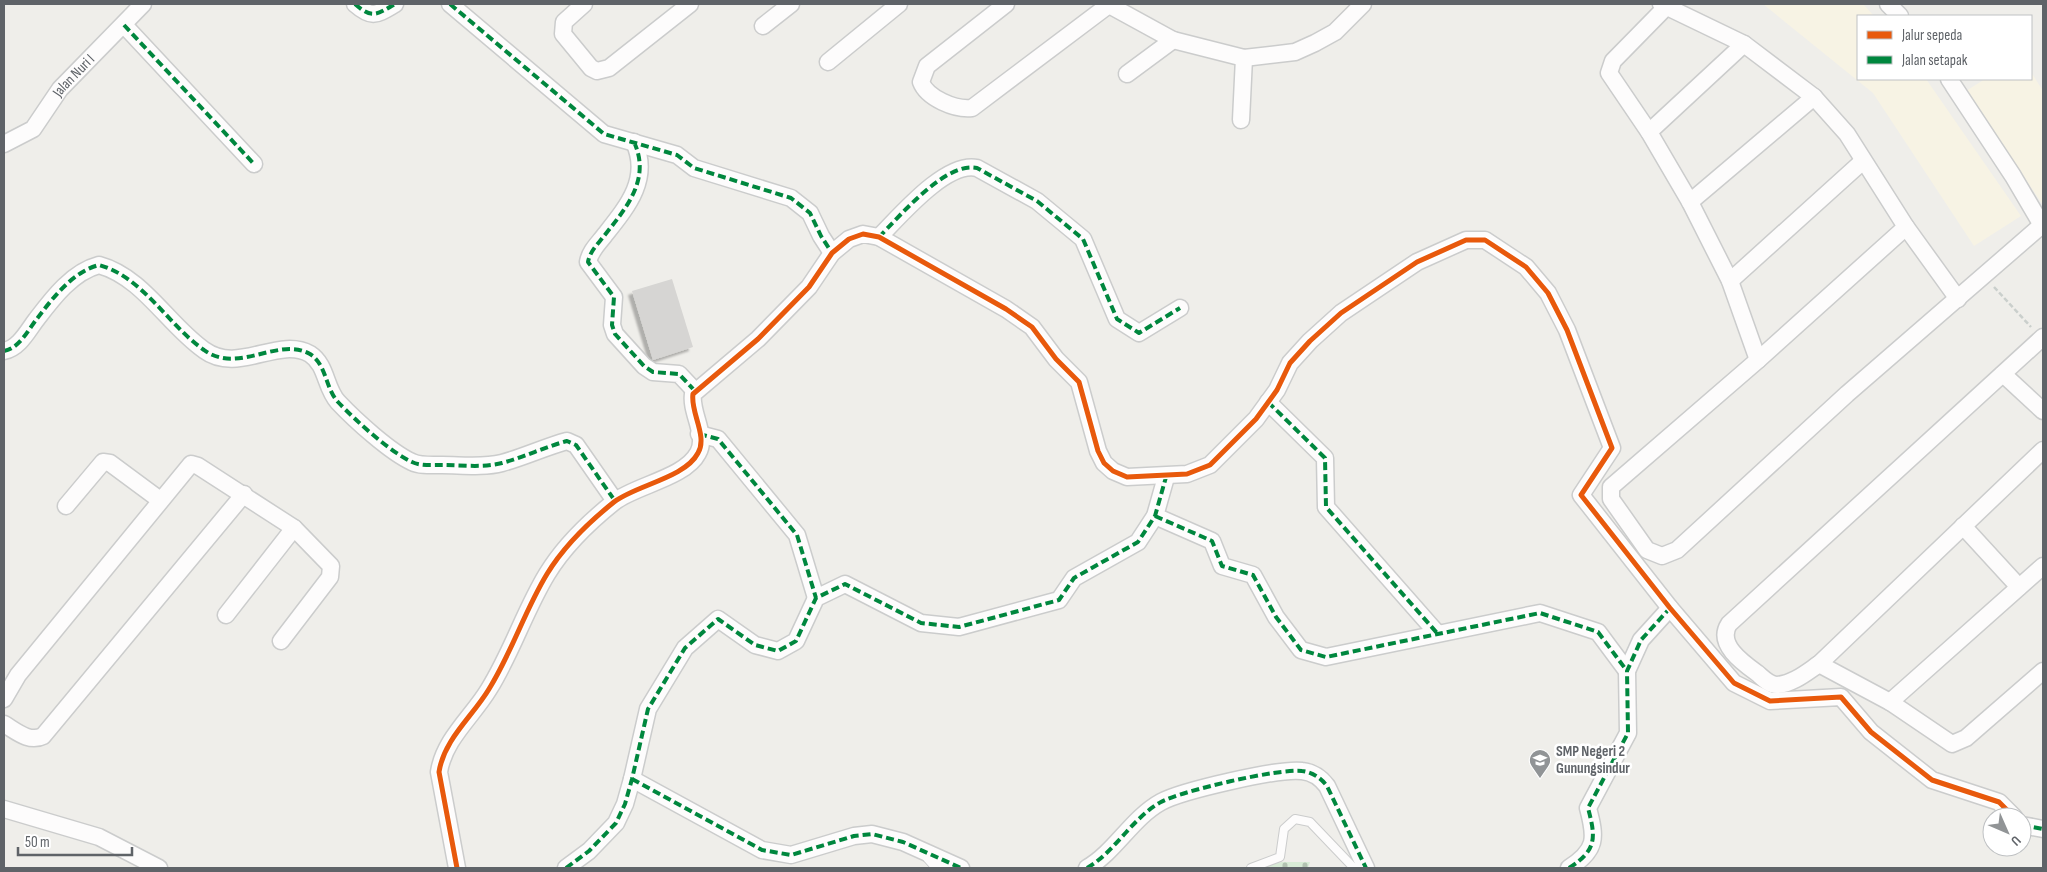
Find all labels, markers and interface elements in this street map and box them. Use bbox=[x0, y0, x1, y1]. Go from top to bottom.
legend bbox=[1857, 15, 2032, 80]
text: Jalur sepeda bbox=[1901, 26, 1963, 45]
street label: Jalan Nuri I bbox=[47, 50, 99, 101]
text: Jalan setapak bbox=[1901, 51, 1968, 70]
place label: SMP Negeri 2 Gunungsindur bbox=[1556, 742, 1630, 778]
school or university icon: SMP Negeri 2 Gunungsindur bbox=[1528, 748, 1552, 779]
north arrow bbox=[1982, 807, 2032, 857]
scale bar bbox=[18, 824, 131, 856]
text: U bbox=[2007, 832, 2024, 849]
text: 50 m bbox=[25, 833, 50, 852]

